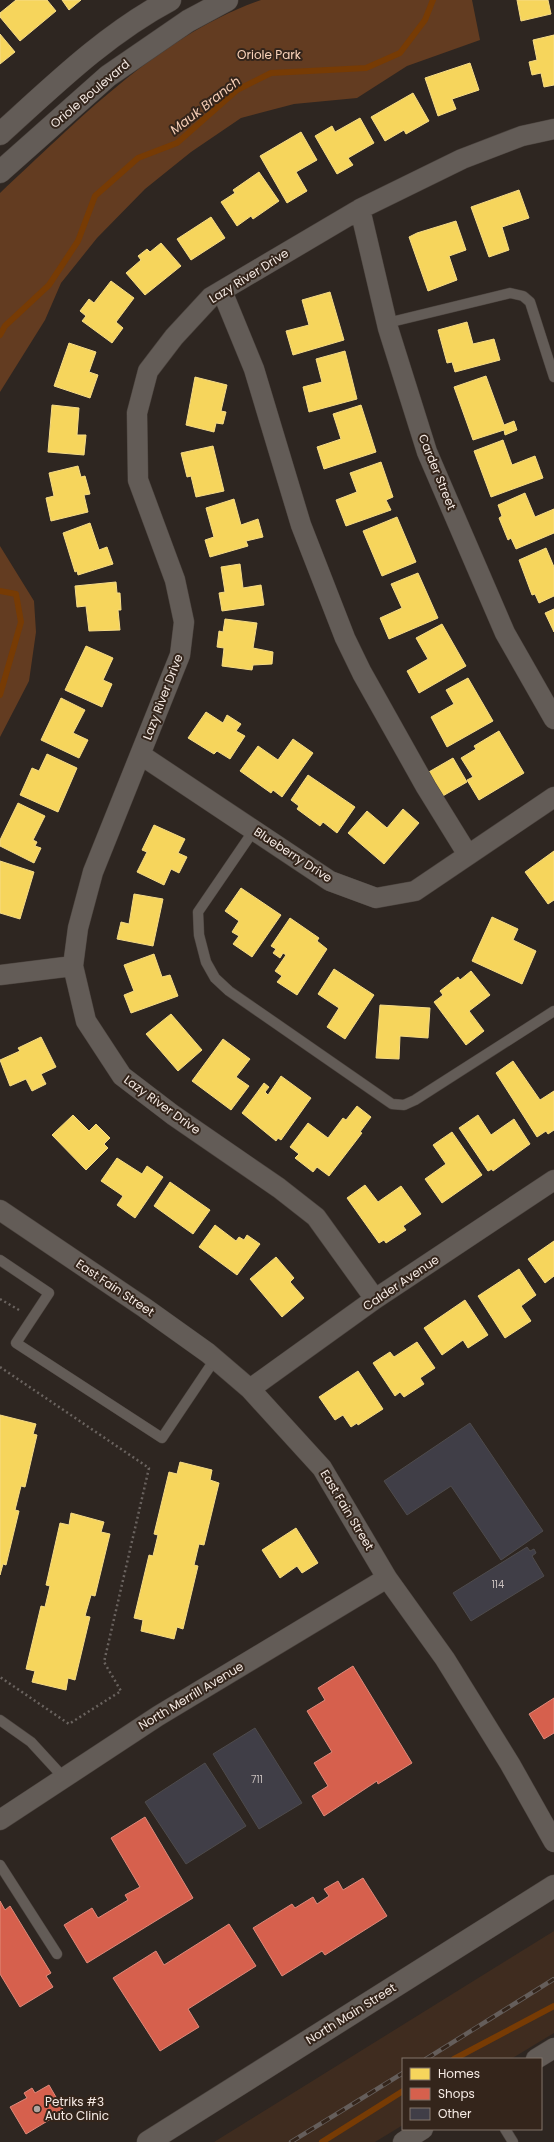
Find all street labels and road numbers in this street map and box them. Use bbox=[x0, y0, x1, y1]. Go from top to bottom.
street label: Oriole Boulevard bbox=[46, 55, 133, 132]
street label: Lazy River Drive bbox=[206, 244, 292, 307]
street label: Carder Street bbox=[415, 431, 460, 512]
street label: Lazy River Drive bbox=[138, 651, 187, 742]
street label: Blueberry Drive bbox=[251, 823, 336, 886]
street label: Lazy River Drive bbox=[121, 1071, 204, 1138]
street label: Calder Avenue bbox=[359, 1251, 442, 1314]
street label: East Fain Street bbox=[73, 1255, 158, 1320]
street label: East Fain Street bbox=[317, 1466, 378, 1553]
street label: North Merrill Avenue bbox=[135, 1657, 246, 1734]
street label: North Main Street bbox=[302, 1979, 399, 2048]

